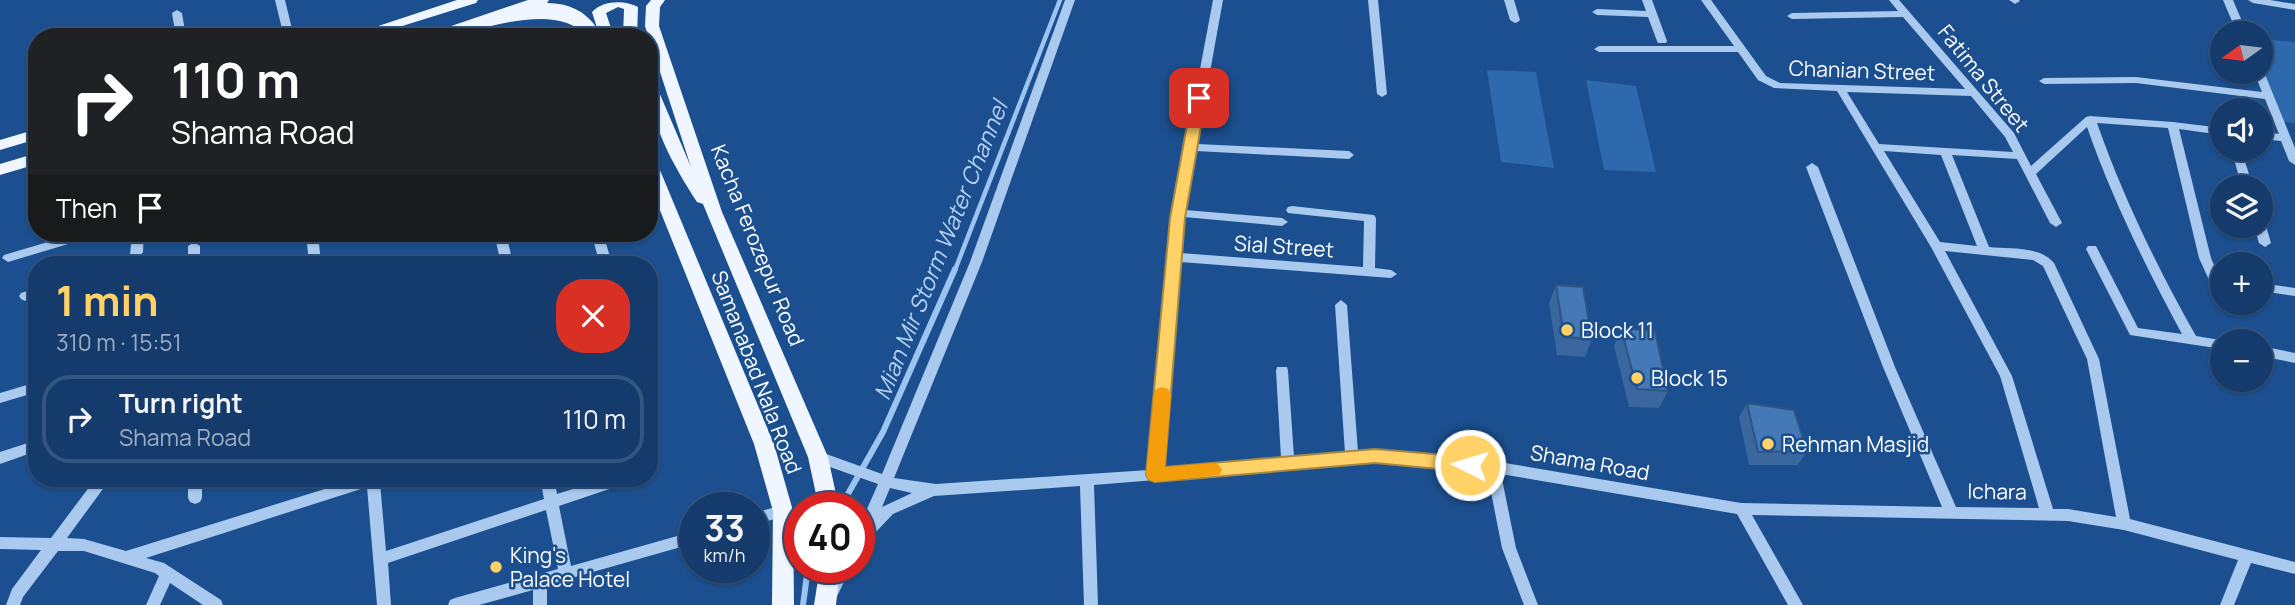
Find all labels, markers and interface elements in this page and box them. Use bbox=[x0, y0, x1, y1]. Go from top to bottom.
street label: Fatima Street bbox=[1932, 18, 2036, 138]
north arrow bbox=[2210, 21, 2273, 84]
map controls bbox=[2210, 21, 2273, 392]
text: 110 m bbox=[171, 46, 300, 113]
street label: Chanian Street bbox=[1788, 53, 1936, 87]
icon: right bbox=[56, 56, 147, 147]
pin bbox=[1169, 68, 1229, 128]
icon: arrive bbox=[1180, 79, 1218, 117]
water label: Mian Mir Storm Water Channel bbox=[865, 93, 1016, 404]
button: sound bbox=[2210, 98, 2273, 161]
text: Shama Road bbox=[171, 110, 355, 154]
street label: Kacha Ferozepur Road bbox=[705, 140, 811, 350]
button: layers bbox=[2210, 175, 2273, 238]
icon: arrive bbox=[131, 189, 169, 227]
text: Then bbox=[56, 190, 117, 226]
street label: Sial Street bbox=[1233, 229, 1335, 263]
button: + bbox=[2210, 252, 2273, 315]
street label: Samanabad Nala Road bbox=[705, 266, 809, 478]
text: 1 min bbox=[56, 271, 159, 329]
button: close bbox=[556, 279, 630, 353]
place label: Block 11 bbox=[1581, 316, 1654, 344]
marker: Block 11 bbox=[1559, 322, 1575, 338]
text: 310 m · 15:51 bbox=[56, 326, 182, 358]
button: − bbox=[2210, 329, 2273, 392]
place label: Block 15 bbox=[1651, 364, 1728, 392]
marker: Block 15 bbox=[1629, 370, 1645, 386]
text: Turn right bbox=[119, 385, 243, 421]
icon: right bbox=[60, 400, 98, 438]
text: 110 m bbox=[563, 401, 626, 437]
text: Shama Road bbox=[119, 421, 251, 453]
position arrow bbox=[1433, 428, 1507, 502]
place label: Rehman Masjid bbox=[1782, 430, 1929, 458]
marker: Rehman Masjid bbox=[1760, 436, 1776, 452]
street label: Shama Road bbox=[1528, 438, 1652, 486]
street label: Ichara bbox=[1967, 476, 2027, 506]
speed limit sign: 40 bbox=[784, 492, 875, 583]
text: 33 bbox=[704, 504, 745, 552]
place label: King's Palace Hotel bbox=[510, 541, 630, 593]
text: km/h bbox=[704, 543, 745, 567]
marker: King's Palace Hotel bbox=[488, 559, 504, 575]

